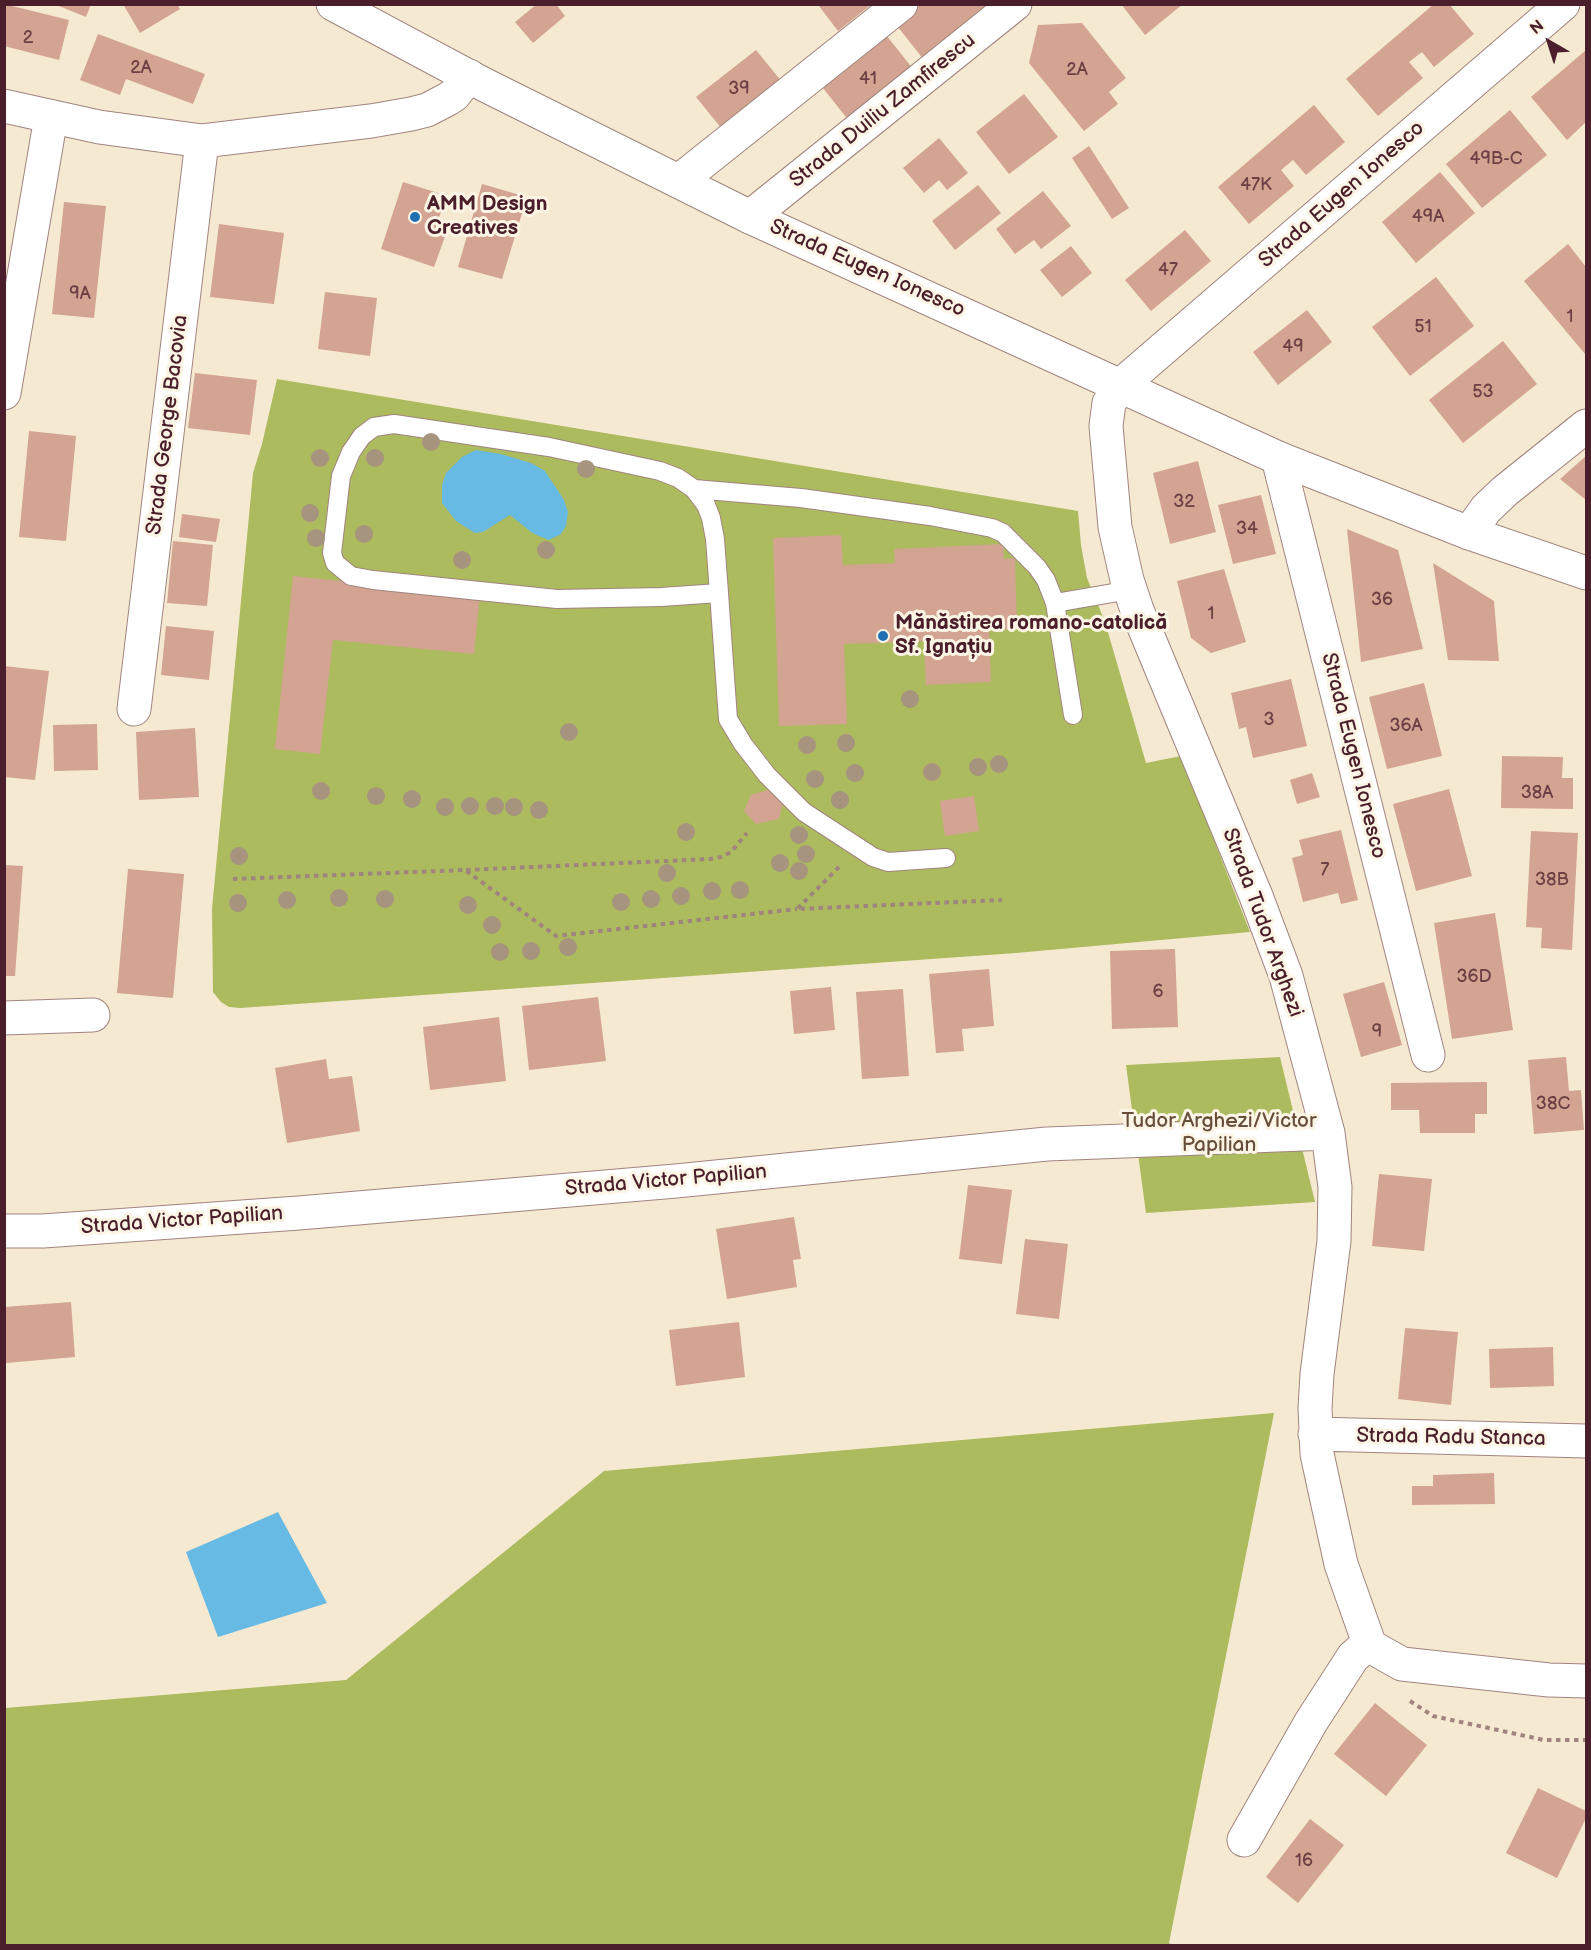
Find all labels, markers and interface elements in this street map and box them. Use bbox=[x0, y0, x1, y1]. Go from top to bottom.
north arrow bbox=[1519, 12, 1579, 72]
text: N bbox=[1527, 16, 1548, 39]
house number: 2 bbox=[23, 27, 33, 49]
street label: Strada Duiliu Zamfirescu bbox=[785, 28, 981, 194]
house number: 2A bbox=[130, 57, 152, 79]
house number: 2A bbox=[1066, 59, 1088, 81]
house number: 41 bbox=[859, 68, 877, 90]
house number: 39 bbox=[728, 78, 750, 100]
street label: Strada Eugen Ionesco bbox=[1254, 116, 1430, 274]
house number: 49B-C bbox=[1469, 148, 1523, 170]
house number: 47K bbox=[1240, 174, 1272, 196]
place label: AMM Design Creatives bbox=[427, 192, 547, 242]
house number: 49A bbox=[1412, 206, 1444, 228]
marker: AMM Design Creatives bbox=[408, 210, 422, 224]
street label: Strada Eugen Ionesco bbox=[765, 215, 969, 323]
house number: 47 bbox=[1158, 259, 1178, 281]
house number: 9A bbox=[69, 283, 91, 305]
house number: 1 bbox=[1567, 306, 1573, 328]
street label: Strada George Bacovia bbox=[142, 314, 194, 536]
house number: 51 bbox=[1414, 316, 1432, 338]
house number: 49 bbox=[1282, 336, 1304, 358]
house number: 53 bbox=[1472, 381, 1494, 403]
house number: 32 bbox=[1173, 491, 1195, 513]
house number: 34 bbox=[1236, 518, 1258, 540]
house number: 36 bbox=[1371, 589, 1393, 611]
house number: 1 bbox=[1208, 603, 1214, 625]
place label: Mănăstirea romano-catolică Sf. Ignațiu bbox=[895, 611, 1167, 661]
marker: Mănăstirea romano-catolică Sf. Ignațiu bbox=[876, 629, 890, 643]
street label: Strada Eugen Ionesco bbox=[1315, 651, 1391, 861]
house number: 3 bbox=[1263, 709, 1275, 731]
house number: 36A bbox=[1389, 715, 1423, 737]
house number: 38A bbox=[1521, 782, 1553, 804]
street label: Strada Tudor Arghezi bbox=[1216, 825, 1308, 1021]
house number: 7 bbox=[1321, 859, 1329, 881]
house number: 38B bbox=[1535, 869, 1569, 891]
house number: 36D bbox=[1456, 966, 1492, 988]
house number: 6 bbox=[1153, 981, 1163, 1003]
house number: 9 bbox=[1372, 1021, 1382, 1043]
house number: 38C bbox=[1536, 1093, 1570, 1115]
park label: Tudor Arghezi/Victor Papilian bbox=[1122, 1109, 1316, 1159]
street label: Strada Victor Papilian bbox=[564, 1160, 768, 1202]
street label: Strada Victor Papilian bbox=[80, 1201, 284, 1241]
street label: Strada Radu Stanca bbox=[1356, 1424, 1546, 1452]
house number: 16 bbox=[1295, 1850, 1313, 1872]

